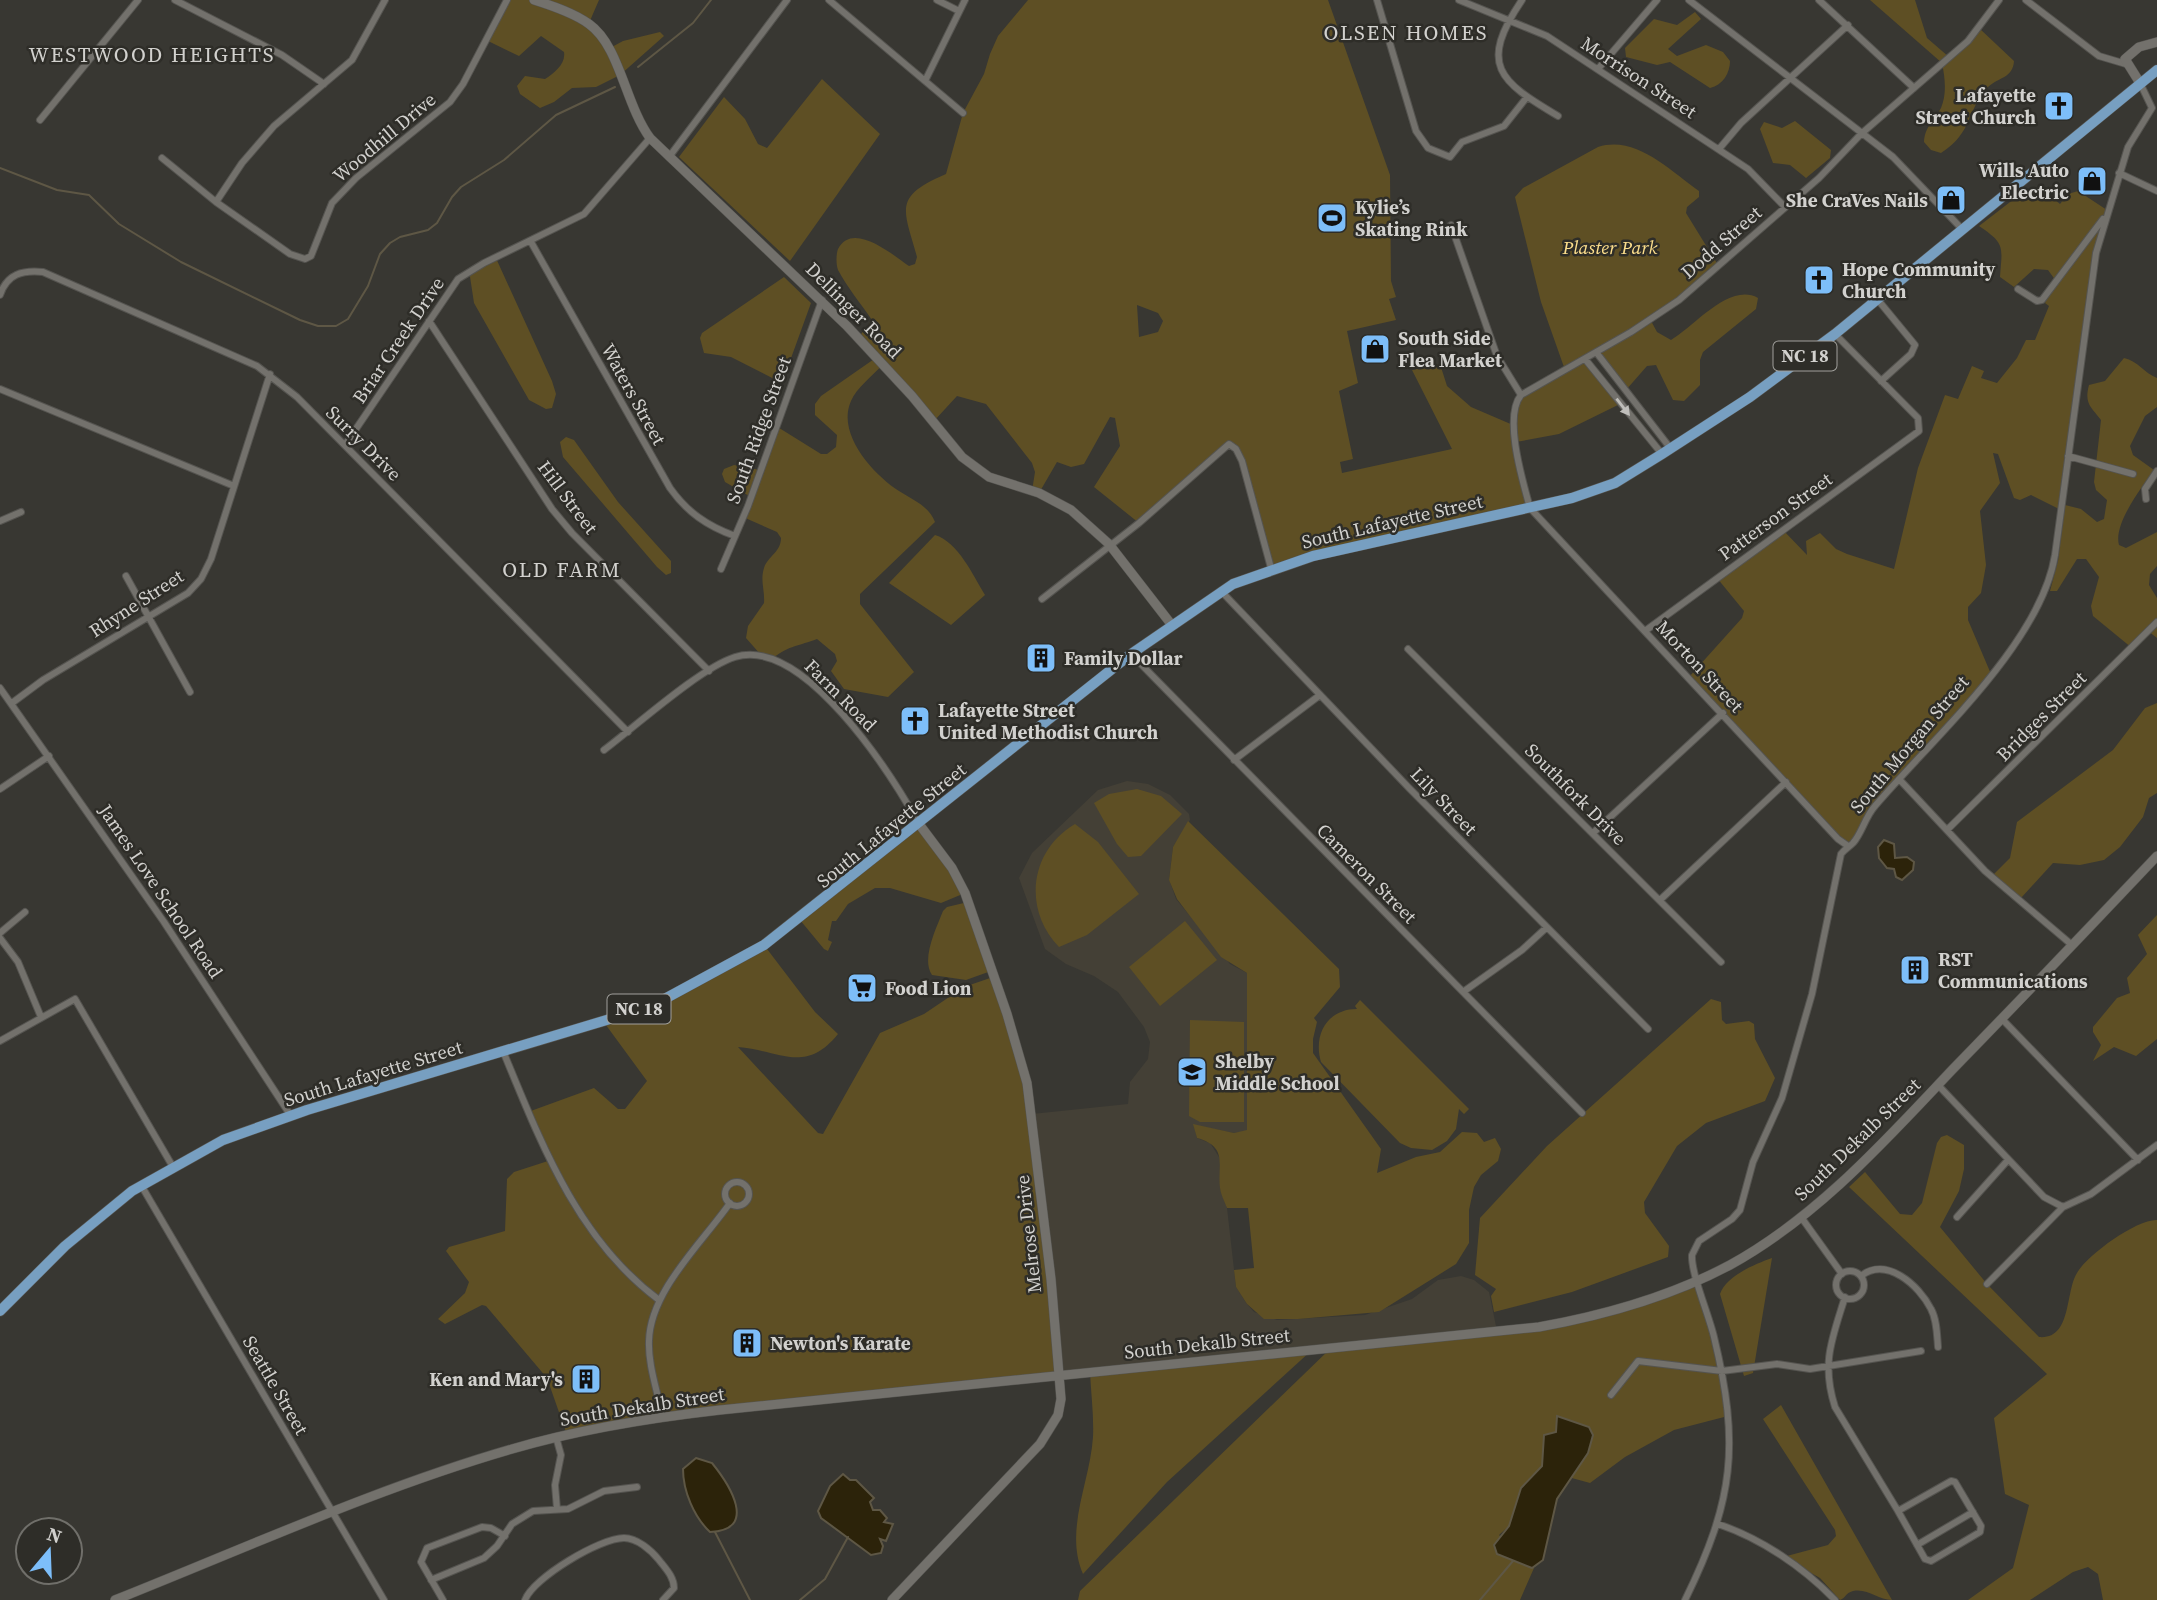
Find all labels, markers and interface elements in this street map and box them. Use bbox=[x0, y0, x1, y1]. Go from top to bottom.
district label: OLSEN HOMES bbox=[1324, 18, 1488, 47]
street label: Morrison Street bbox=[1576, 30, 1702, 124]
district label: WESTWOOD HEIGHTS bbox=[28, 40, 276, 69]
place label: Lafayette Street Church bbox=[1915, 82, 2036, 130]
street label: Woodhill Drive bbox=[327, 86, 441, 188]
church icon: Lafayette Street Church bbox=[2042, 89, 2076, 123]
place label: Wills Auto Electric bbox=[1979, 157, 2069, 205]
shop icon: Wills Auto Electric bbox=[2075, 164, 2109, 198]
shop icon: She CraVes Nails bbox=[1934, 183, 1968, 217]
place label: She CraVes Nails bbox=[1786, 187, 1928, 213]
place label: Kylie’s Skating Rink bbox=[1355, 194, 1468, 242]
street label: Dodd Street bbox=[1675, 199, 1768, 284]
sports icon: Kylie’s Skating Rink bbox=[1315, 201, 1349, 235]
park label: Plaster Park bbox=[1561, 234, 1658, 260]
street label: Dellinger Road bbox=[800, 256, 908, 364]
place label: Hope Community Church bbox=[1842, 256, 1996, 304]
church icon: Hope Community Church bbox=[1802, 263, 1836, 297]
street label: Briar Creek Drive bbox=[346, 272, 450, 408]
place label: South Side Flea Market bbox=[1398, 325, 1502, 373]
shop icon: South Side Flea Market bbox=[1358, 332, 1392, 366]
street label: Waters Street bbox=[595, 339, 673, 450]
road number: NC 18 bbox=[1773, 342, 1836, 370]
street label: South Ridge Street bbox=[719, 352, 797, 507]
one-way arrow bbox=[1615, 398, 1630, 415]
street label: Surry Drive bbox=[321, 400, 407, 486]
street label: Hill Street bbox=[532, 455, 605, 540]
street label: Patterson Street bbox=[1713, 465, 1838, 566]
street label: South Lafayette Street bbox=[1299, 487, 1486, 554]
district label: OLD FARM bbox=[502, 555, 622, 584]
street label: Rhyne Street bbox=[84, 562, 189, 643]
street label: Morton Street bbox=[1651, 614, 1750, 718]
building icon: Family Dollar bbox=[1024, 641, 1058, 675]
place label: Family Dollar bbox=[1064, 645, 1183, 671]
street label: Farm Road bbox=[799, 653, 883, 737]
street label: Bridges Street bbox=[1990, 665, 2092, 767]
street label: South Morgan Street bbox=[1844, 669, 1975, 818]
place label: Lafayette Street United Methodist Church bbox=[938, 697, 1158, 745]
church icon: Lafayette Street United Methodist Church bbox=[898, 704, 932, 738]
street label: Southfork Drive bbox=[1519, 737, 1633, 851]
street label: South Lafayette Street bbox=[811, 756, 972, 893]
street label: Lily Street bbox=[1405, 761, 1484, 841]
street label: James Love School Road bbox=[92, 798, 229, 983]
street label: Cameron Street bbox=[1311, 817, 1423, 929]
place label: RST Communications bbox=[1938, 946, 2088, 994]
building icon: RST Communications bbox=[1898, 953, 1932, 987]
supermarket icon: Food Lion bbox=[845, 971, 879, 1005]
place label: Food Lion bbox=[885, 975, 972, 1001]
road number: NC 18 bbox=[608, 994, 670, 1024]
street label: South Lafayette Street bbox=[281, 1033, 466, 1112]
place label: Shelby Middle School bbox=[1215, 1048, 1340, 1096]
school or university icon: Shelby Middle School bbox=[1175, 1055, 1209, 1089]
street label: South Dekalb Street bbox=[1788, 1071, 1926, 1206]
street label: Melrose Drive bbox=[1009, 1174, 1047, 1294]
street label: South Dekalb Street bbox=[1123, 1321, 1292, 1365]
building icon: Newton's Karate bbox=[730, 1326, 764, 1360]
place label: Newton's Karate bbox=[770, 1330, 911, 1356]
street label: Seattle Street bbox=[237, 1331, 315, 1440]
building icon: Ken and Mary's bbox=[569, 1362, 603, 1396]
place label: Ken and Mary's bbox=[429, 1366, 563, 1392]
street label: South Dekalb Street bbox=[558, 1380, 727, 1432]
north arrow bbox=[14, 1516, 84, 1586]
text: N bbox=[44, 1520, 65, 1550]

